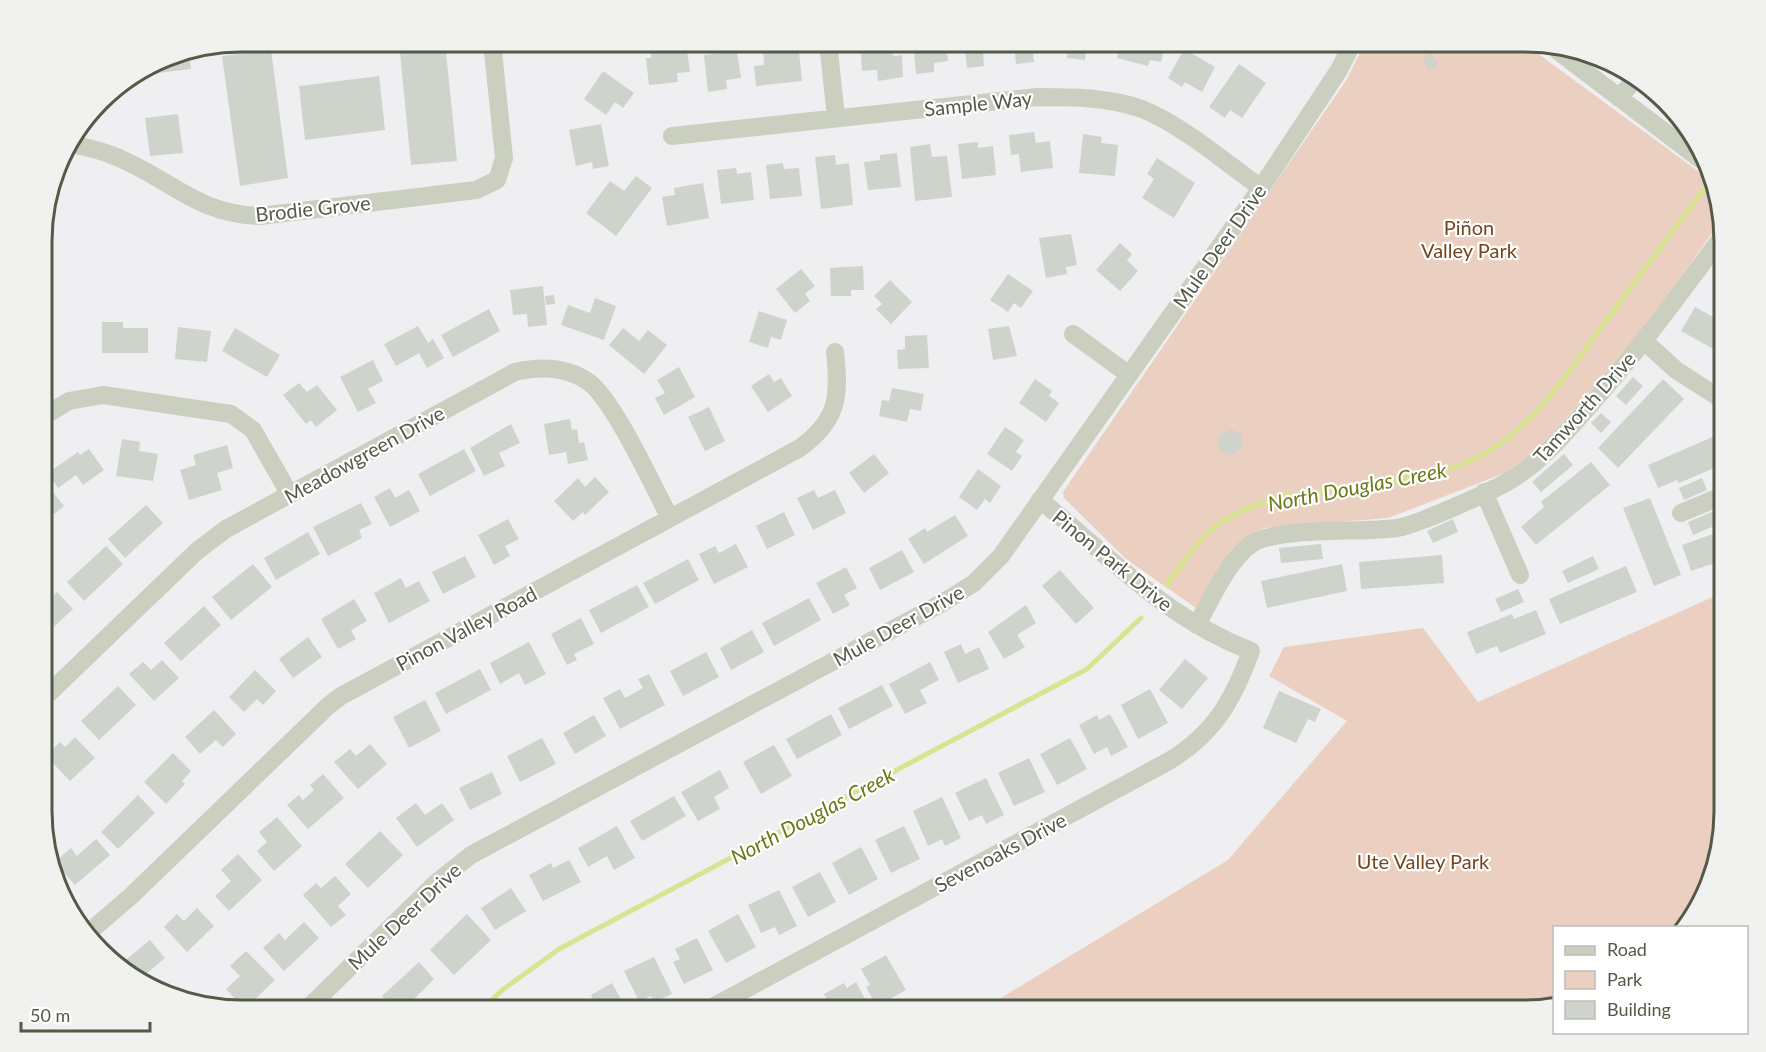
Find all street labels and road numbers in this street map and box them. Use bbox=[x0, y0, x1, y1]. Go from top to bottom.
street label: Sample Way bbox=[923, 85, 1034, 121]
street label: Mule Deer Drive bbox=[1167, 179, 1271, 313]
street label: Brodie Grove bbox=[254, 190, 372, 226]
street label: Tamworth Drive bbox=[1528, 347, 1640, 467]
street label: Meadowgreen Drive bbox=[280, 400, 448, 508]
street label: Pinon Park Drive bbox=[1048, 504, 1178, 616]
street label: Mule Deer Drive bbox=[828, 579, 968, 671]
street label: Pinon Valley Road bbox=[392, 581, 540, 675]
street label: Sevenoaks Drive bbox=[930, 807, 1070, 897]
street label: Mule Deer Drive bbox=[343, 858, 465, 974]

